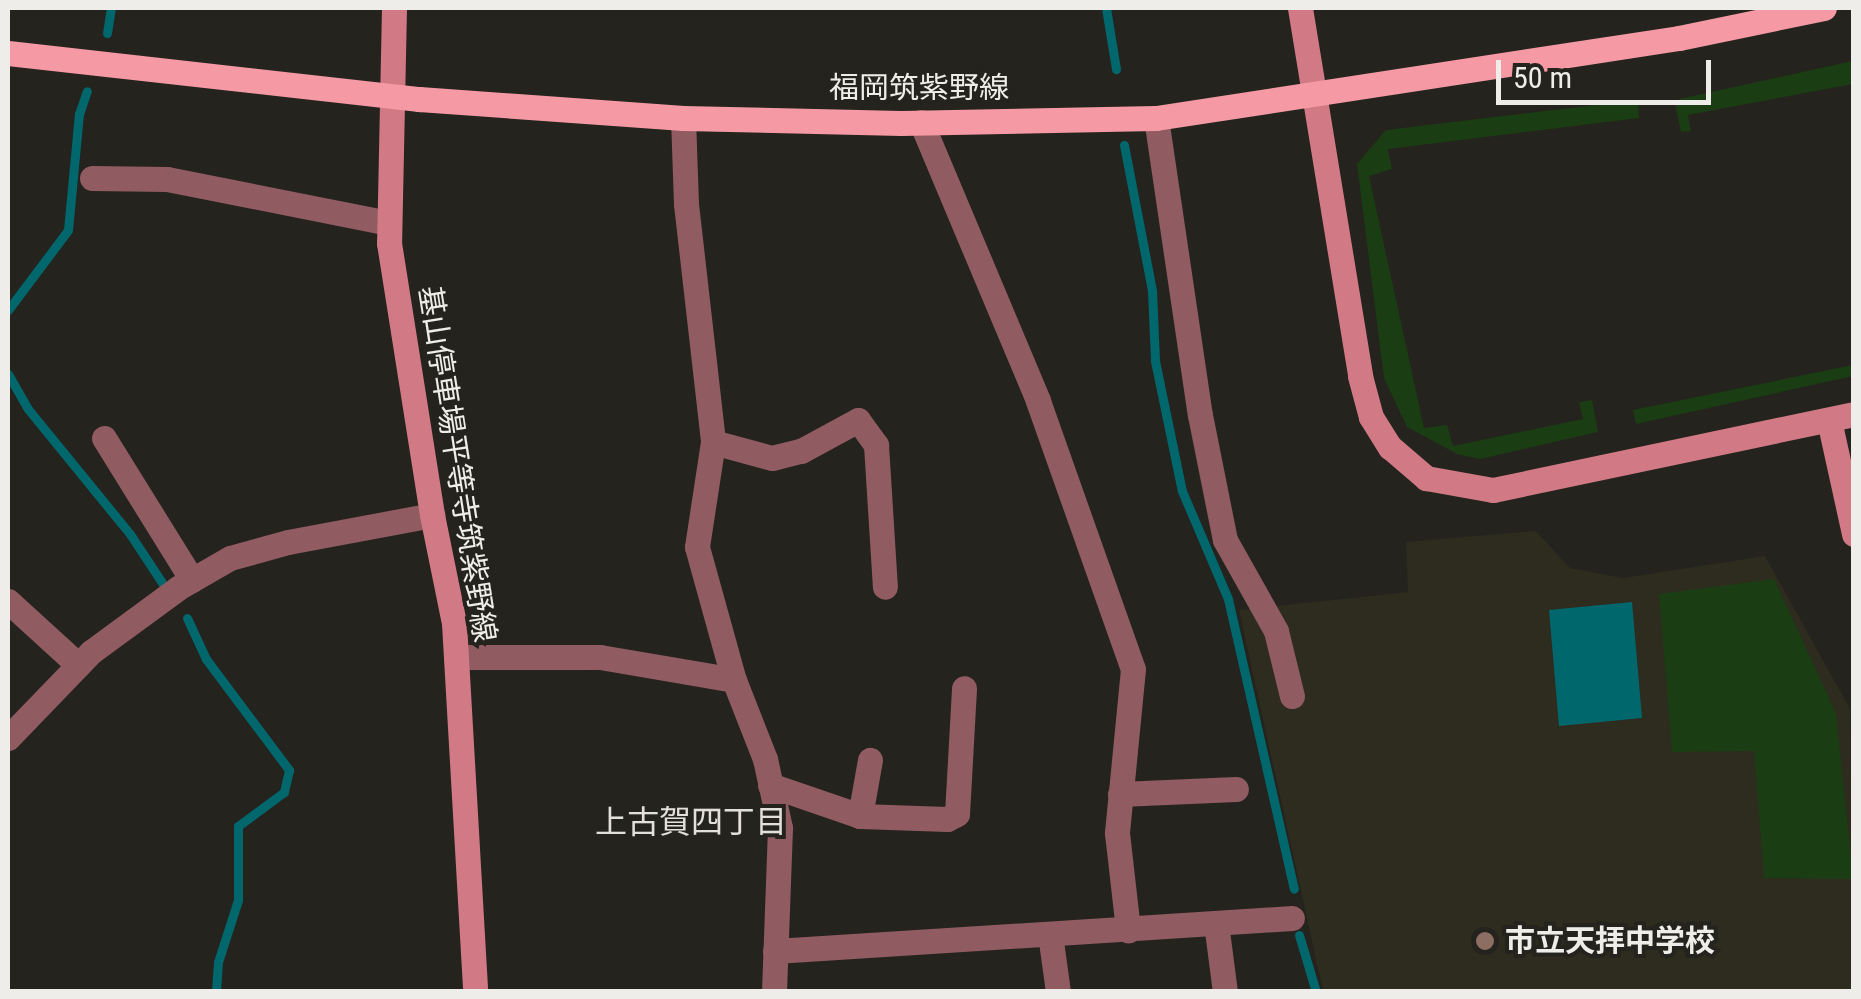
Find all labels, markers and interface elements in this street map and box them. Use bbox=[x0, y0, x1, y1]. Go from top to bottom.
scale bar bbox=[1501, 40, 1716, 102]
text: 50 m bbox=[1513, 60, 1572, 95]
street label: 福岡筑紫野線 bbox=[829, 70, 1009, 106]
street label: 基山停車場平等寺筑紫野線 bbox=[411, 283, 503, 645]
district label: 上古賀四丁目 bbox=[595, 803, 787, 841]
place label: 市立天拝中学校 bbox=[1505, 923, 1715, 959]
marker: 市立天拝中学校 bbox=[1474, 930, 1496, 952]

